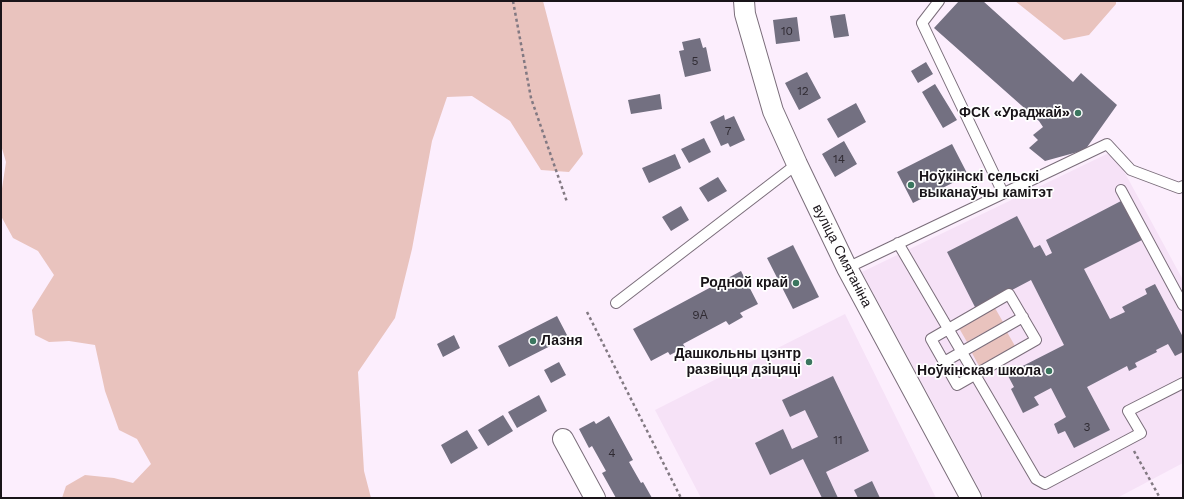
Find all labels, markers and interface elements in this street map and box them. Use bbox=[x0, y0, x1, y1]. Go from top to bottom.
house number: 10 bbox=[781, 24, 793, 38]
house number: 5 bbox=[692, 54, 698, 68]
house number: 12 bbox=[797, 84, 809, 98]
place label: ФСК «Ураджай» bbox=[959, 105, 1070, 121]
marker: ФСК «Ураджай» bbox=[1073, 108, 1083, 118]
house number: 7 bbox=[725, 124, 731, 138]
house number: 14 bbox=[833, 152, 845, 166]
place label: Ноўкінскі сельскі выканаўчы камітэт bbox=[919, 169, 1053, 202]
marker: Ноўкінскі сельскі выканаўчы камітэт bbox=[906, 180, 916, 190]
street label: вуліца Смятаніна bbox=[809, 202, 875, 310]
place label: Родной край bbox=[700, 275, 788, 291]
marker: Родной край bbox=[791, 278, 801, 288]
house number: 9А bbox=[692, 308, 708, 322]
place label: Лазня bbox=[541, 333, 583, 349]
marker: Лазня bbox=[528, 336, 538, 346]
place label: Дашкольны цэнтр развіцця дзіцяці bbox=[674, 346, 801, 378]
marker: Дашкольны цэнтр развіцця дзіцяці bbox=[804, 357, 814, 367]
place label: Ноўкінская школа bbox=[917, 363, 1041, 379]
marker: Ноўкінская школа bbox=[1044, 366, 1054, 376]
house number: 3 bbox=[1084, 420, 1090, 434]
house number: 11 bbox=[833, 433, 843, 447]
house number: 4 bbox=[608, 446, 616, 460]

